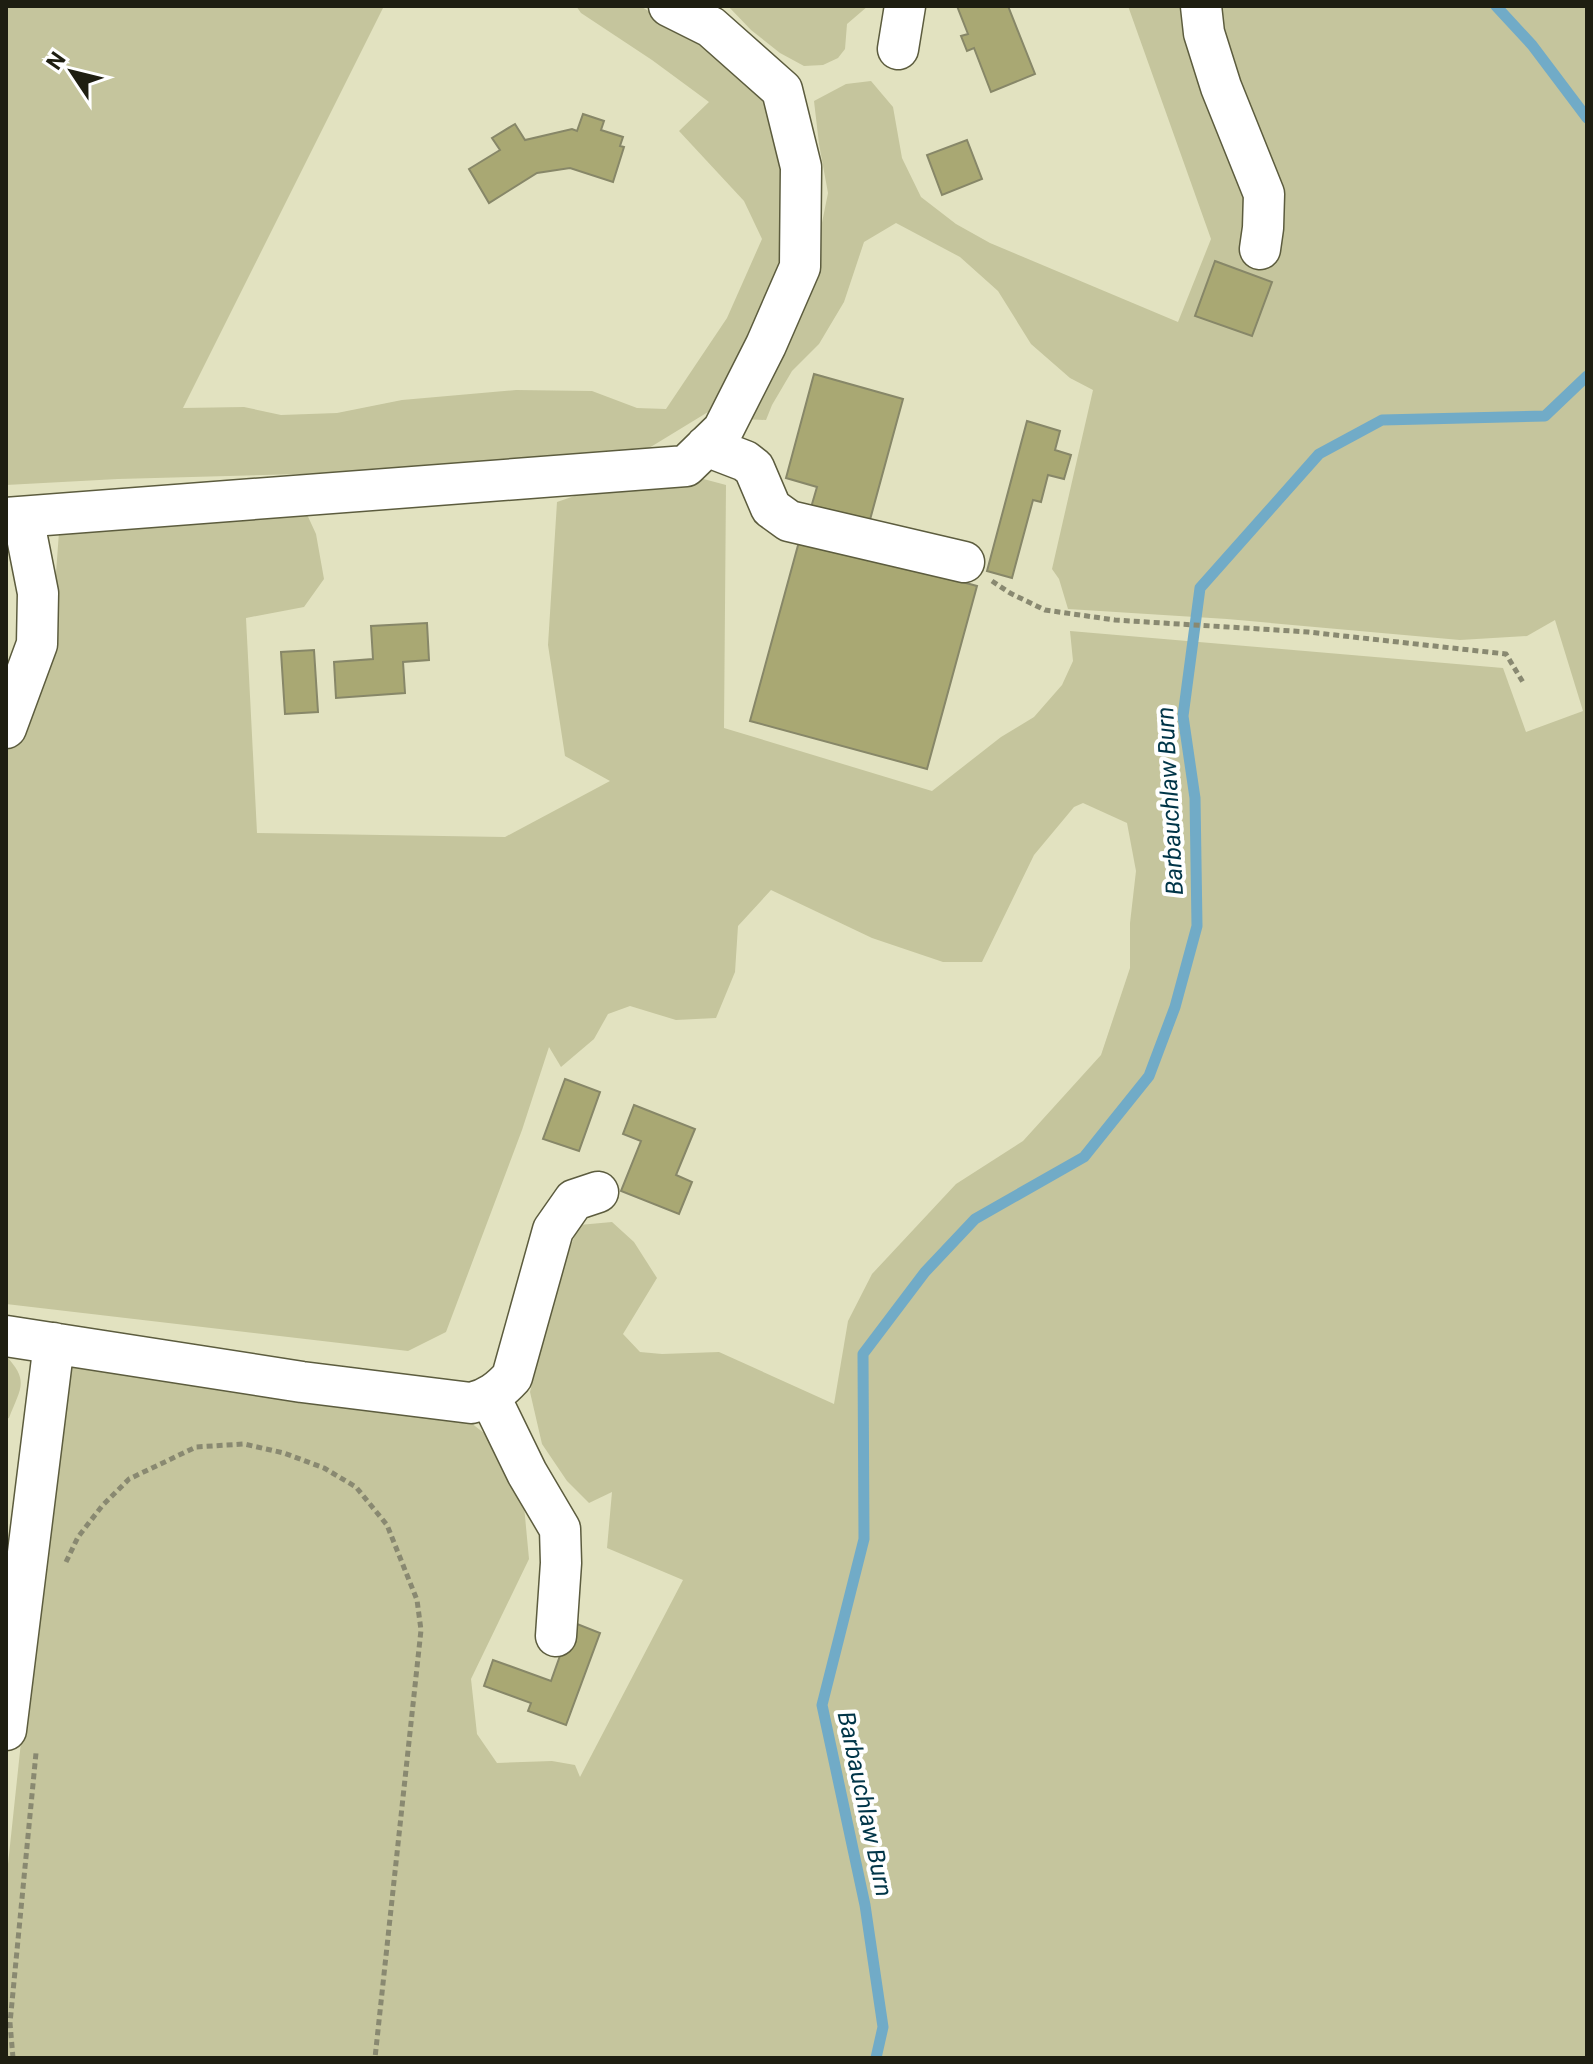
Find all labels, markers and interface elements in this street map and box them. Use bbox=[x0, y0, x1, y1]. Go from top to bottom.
north arrow bbox=[32, 32, 112, 112]
text: N bbox=[41, 47, 71, 74]
water label: Barbauchlaw Burn bbox=[1151, 706, 1189, 896]
water label: Barbauchlaw Burn bbox=[832, 1709, 898, 1899]

